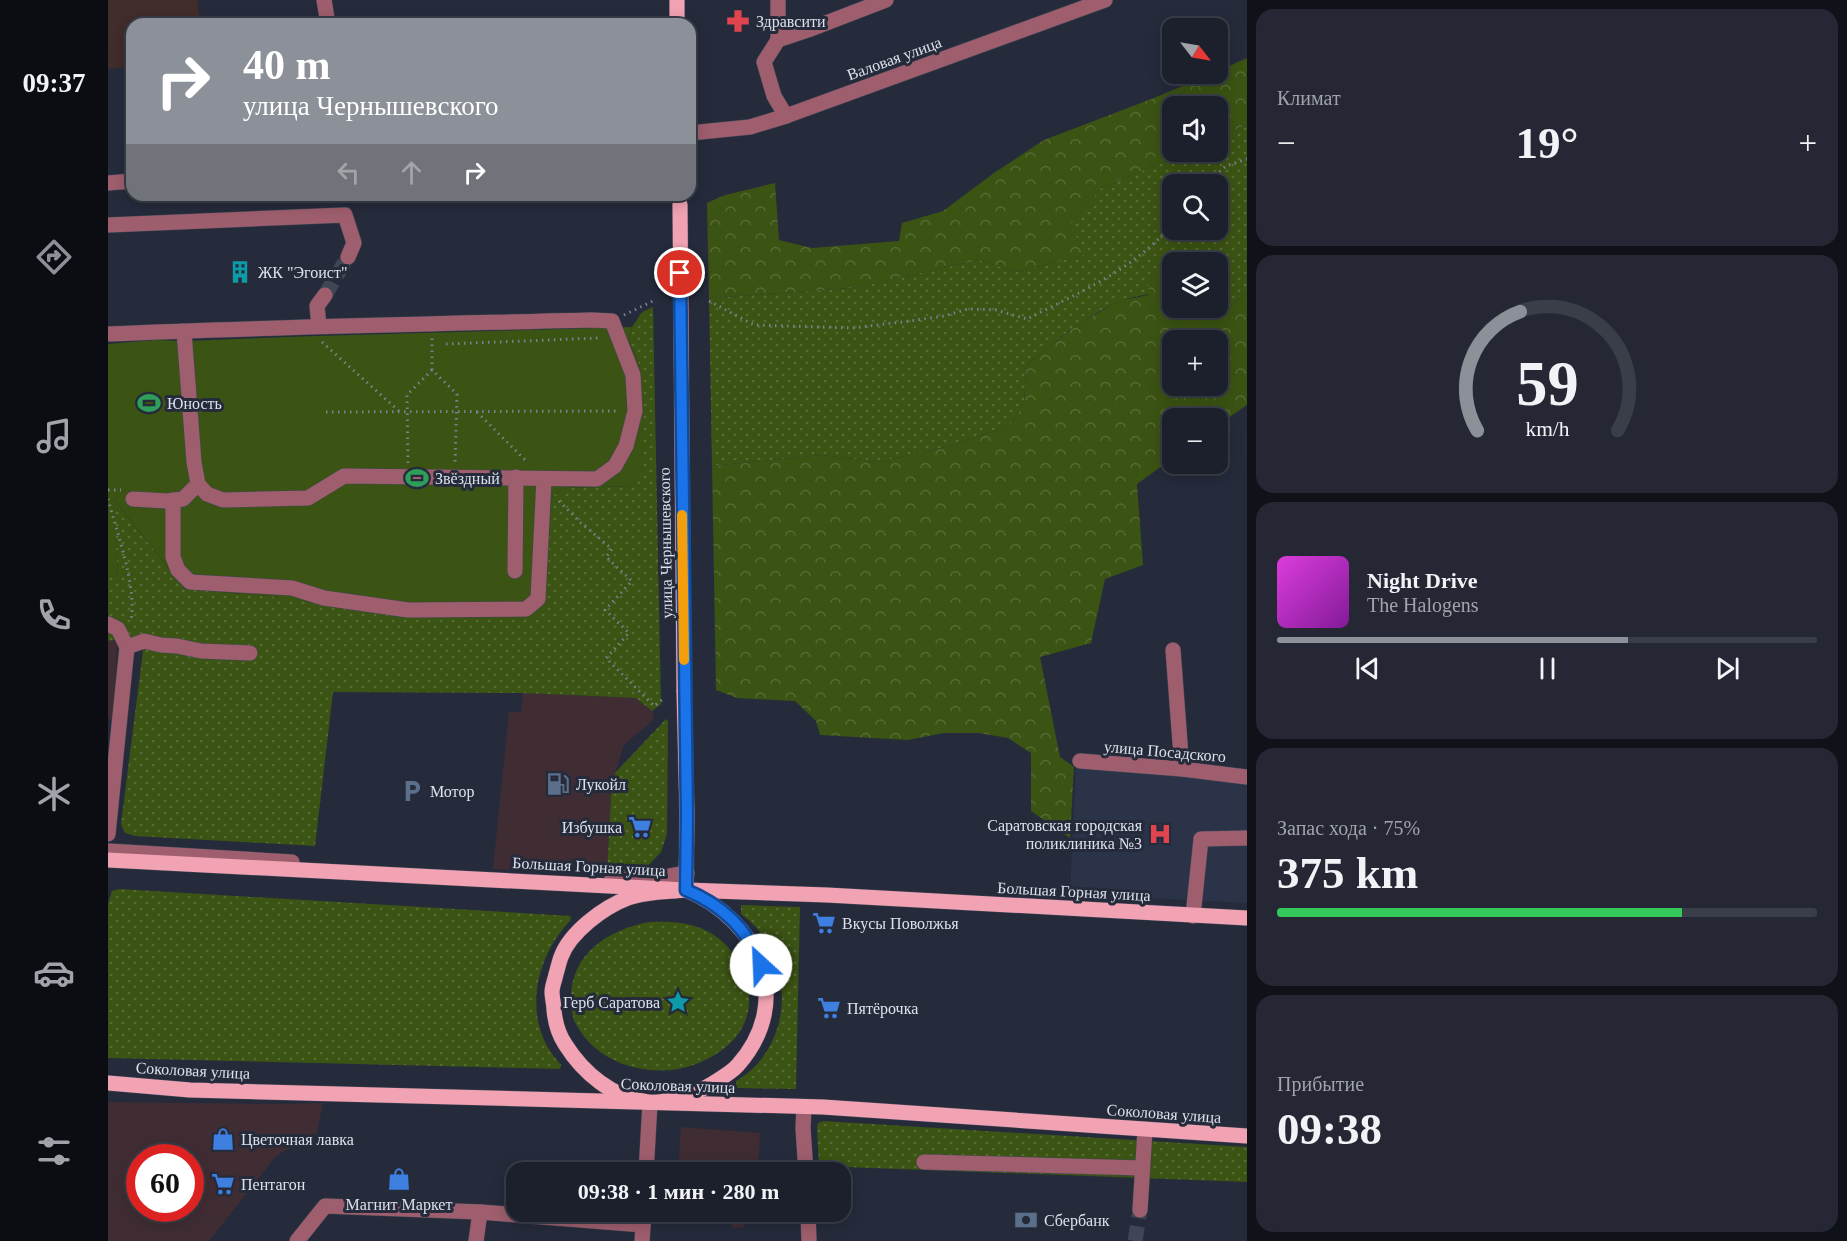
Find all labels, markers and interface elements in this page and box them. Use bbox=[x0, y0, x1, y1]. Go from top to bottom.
pharmacy icon: Здравсити bbox=[725, 8, 751, 34]
place label: Здравсити bbox=[756, 13, 826, 31]
north arrow bbox=[1162, 18, 1228, 84]
map controls bbox=[1162, 18, 1228, 474]
street label: Валовая улица bbox=[845, 34, 944, 84]
icon: right bbox=[144, 42, 222, 120]
text: 40 m bbox=[243, 42, 331, 88]
text: 09:37 bbox=[23, 68, 86, 98]
text: Климат bbox=[1277, 87, 1341, 109]
text: улица Чернышевского bbox=[243, 91, 499, 121]
button: sound bbox=[1162, 96, 1228, 162]
text: 19° bbox=[1516, 118, 1579, 168]
text: − bbox=[1277, 125, 1296, 161]
text: + bbox=[1798, 125, 1817, 161]
icon: left bbox=[332, 156, 365, 189]
icon: ahead bbox=[395, 156, 428, 189]
icon: right bbox=[458, 156, 491, 189]
button: search bbox=[1162, 174, 1228, 240]
icon: directions bbox=[33, 236, 75, 278]
pin bbox=[654, 247, 705, 298]
button: layers bbox=[1162, 252, 1228, 318]
icon: arrive bbox=[663, 256, 696, 289]
building icon: ЖК "Эгоист" bbox=[227, 259, 253, 285]
place label: ЖК "Эгоист" bbox=[258, 264, 347, 281]
button: + bbox=[1162, 330, 1228, 396]
text: 59 bbox=[1516, 349, 1578, 418]
sports icon: Юность bbox=[136, 390, 162, 416]
place label: Юность bbox=[167, 395, 222, 412]
button: − bbox=[1162, 408, 1228, 474]
icon: music bbox=[33, 415, 75, 457]
text: km/h bbox=[1525, 418, 1569, 442]
sports icon: Звёздный bbox=[404, 465, 430, 491]
street label: улица Чернышевского bbox=[656, 467, 676, 619]
place label: Звёздный bbox=[435, 470, 500, 488]
text: Night Drive bbox=[1367, 568, 1478, 593]
icon: phone bbox=[33, 594, 75, 636]
text: The Halogens bbox=[1367, 594, 1479, 616]
icon: previous bbox=[1351, 652, 1384, 685]
icon: pause bbox=[1531, 652, 1564, 685]
icon: next bbox=[1711, 652, 1744, 685]
street label: улица Посадского bbox=[1103, 738, 1227, 766]
fuel station icon: Лукойл bbox=[545, 771, 571, 797]
icon: climate bbox=[33, 773, 75, 815]
place label: Лукойл bbox=[576, 776, 626, 794]
parking icon: Мотор bbox=[399, 778, 425, 804]
place label: Мотор bbox=[430, 783, 474, 801]
supermarket icon: Избушка bbox=[627, 814, 653, 840]
place label: Саратовская городская поликлиника №3 bbox=[987, 817, 1143, 852]
text: Запас хода · 75% bbox=[1277, 817, 1420, 839]
place label: Избушка bbox=[562, 819, 622, 837]
hospital icon: Саратовская городская поликлиника №3 bbox=[1147, 821, 1173, 847]
text: 375 km bbox=[1277, 848, 1418, 898]
street label: Большая Горная улица bbox=[512, 854, 666, 880]
street label: Большая Горная улица bbox=[997, 879, 1151, 905]
supermarket icon: Вкусы Поволжья bbox=[811, 910, 837, 936]
place label: Вкусы Поволжья bbox=[842, 915, 959, 933]
position arrow bbox=[729, 933, 793, 997]
icon: car bbox=[33, 952, 75, 994]
place icon: Герб Саратова bbox=[665, 989, 691, 1015]
place label: Герб Саратова bbox=[563, 994, 660, 1012]
supermarket icon: Пятёрочка bbox=[816, 995, 842, 1021]
place label: Пятёрочка bbox=[847, 1000, 918, 1018]
street label: Соколовая улица bbox=[135, 1059, 251, 1083]
text: Прибытие bbox=[1277, 1073, 1364, 1095]
street label: Соколовая улица bbox=[620, 1075, 736, 1097]
street label: Соколовая улица bbox=[1106, 1101, 1222, 1127]
text: 09:38 bbox=[1277, 1104, 1382, 1154]
shop icon: Цветочная лавка bbox=[210, 1126, 236, 1152]
icon: filters bbox=[33, 1130, 75, 1172]
place label: Цветочная лавка bbox=[241, 1131, 354, 1149]
speed limit sign: 60 bbox=[126, 1144, 204, 1222]
shop icon: Магнит Маркет bbox=[386, 1166, 412, 1192]
supermarket icon: Пентагон bbox=[210, 1171, 236, 1197]
place label: Пентагон bbox=[241, 1176, 306, 1193]
text: 09:38 · 1 мин · 280 m bbox=[578, 1179, 779, 1204]
place label: Магнит Маркет bbox=[346, 1196, 452, 1214]
bank icon: Сбербанк bbox=[1013, 1207, 1039, 1233]
place label: Сбербанк bbox=[1044, 1212, 1110, 1230]

